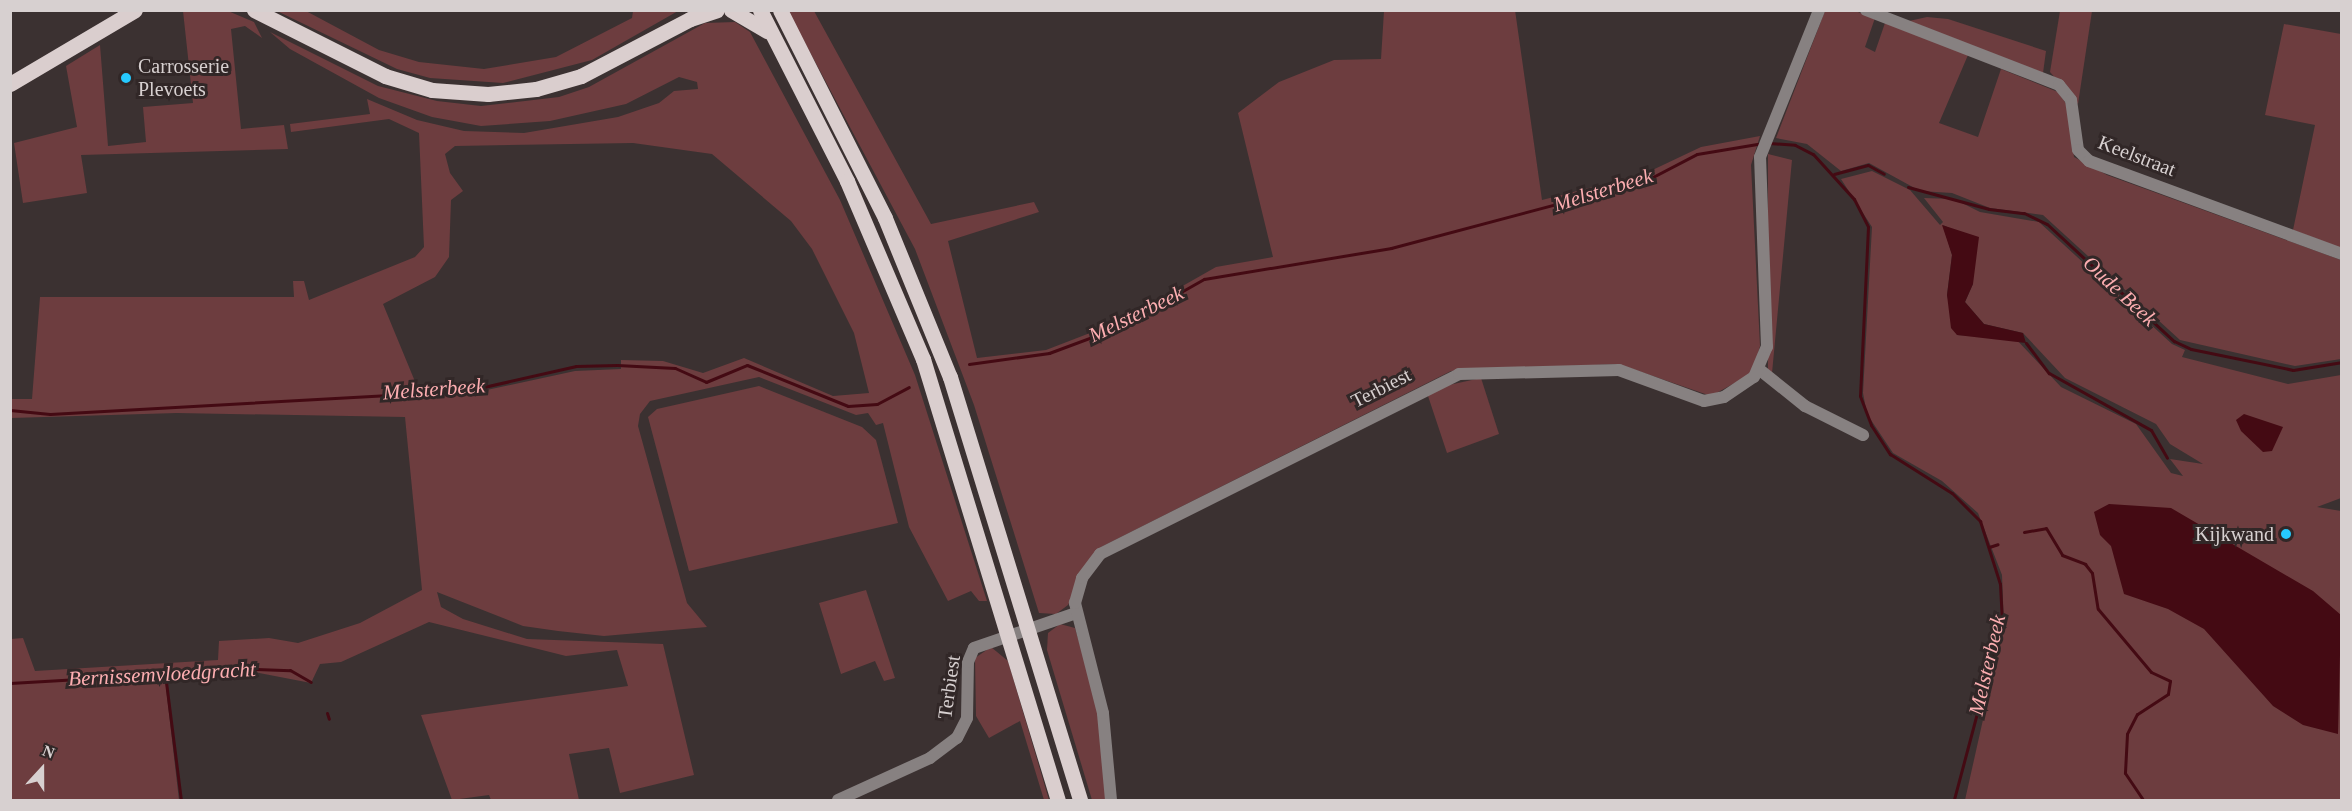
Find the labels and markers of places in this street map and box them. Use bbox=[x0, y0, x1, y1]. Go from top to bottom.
place label: Carrosserie Plevoets bbox=[138, 54, 229, 101]
marker: Carrosserie Plevoets bbox=[119, 71, 133, 85]
place label: Kijkwand bbox=[2195, 522, 2274, 546]
marker: Kijkwand bbox=[2279, 527, 2293, 541]

